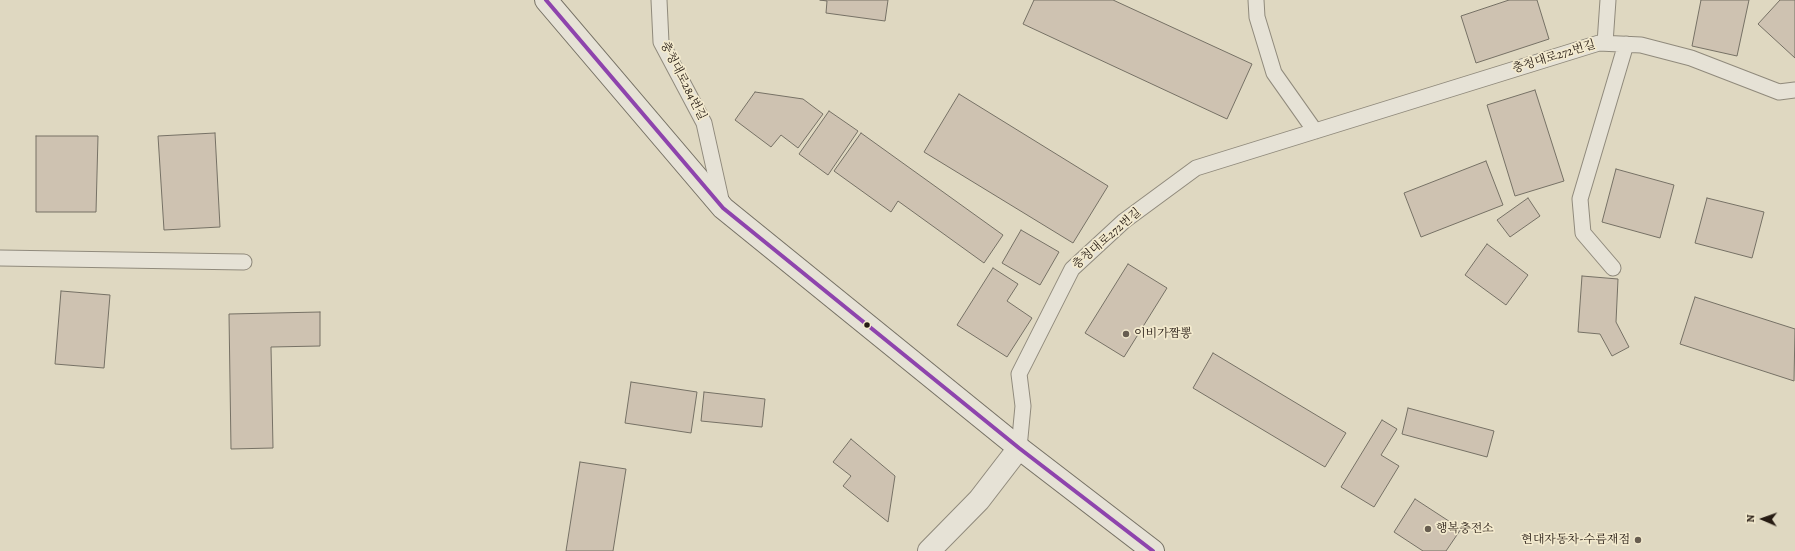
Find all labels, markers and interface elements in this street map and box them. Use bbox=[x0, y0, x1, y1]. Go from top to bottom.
street label: 충청대로272번길 bbox=[1511, 38, 1597, 76]
street label: 충청대로284번길 bbox=[657, 39, 709, 123]
street label: 충청대로272번길 bbox=[1070, 205, 1144, 273]
unlabelled marker bbox=[862, 320, 872, 330]
place label: 이비가짬뽕 bbox=[1134, 327, 1192, 341]
marker: 이비가짬뽕 bbox=[1121, 329, 1131, 339]
north arrow bbox=[1743, 499, 1783, 539]
text: N bbox=[1743, 514, 1758, 523]
place label: 행복충전소 bbox=[1436, 522, 1494, 536]
marker: 행복충전소 bbox=[1423, 524, 1433, 534]
place label: 현대자동차-수름재점 bbox=[1521, 533, 1630, 547]
marker: 현대자동차-수름재점 bbox=[1633, 535, 1643, 545]

